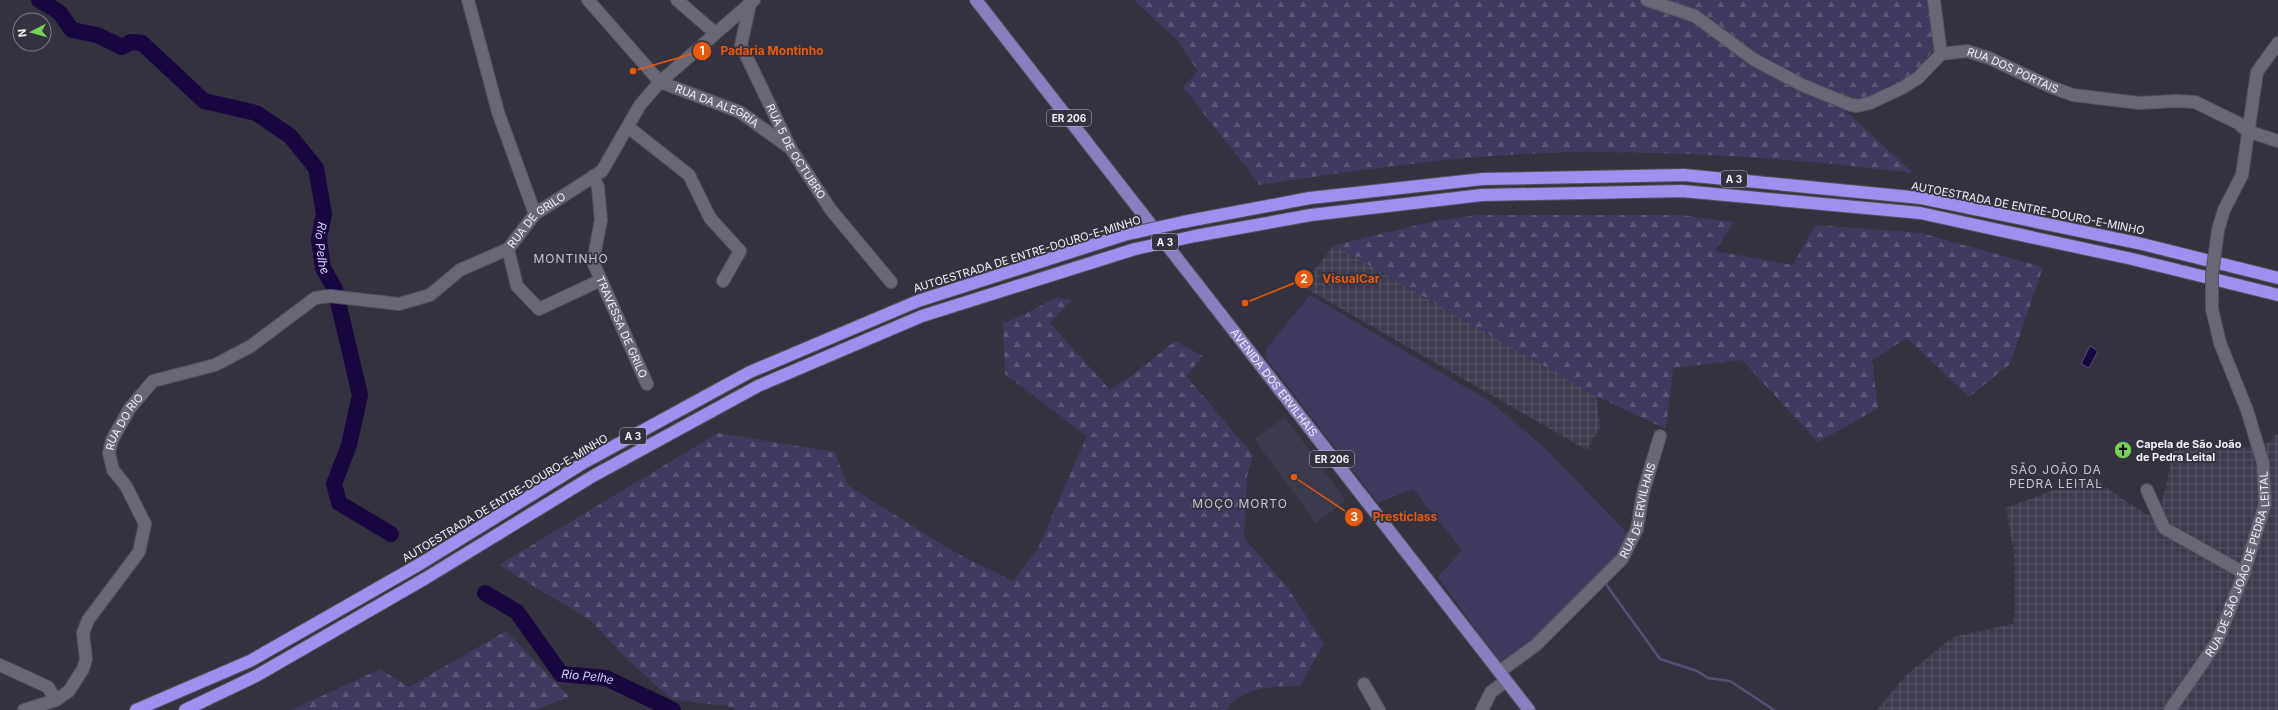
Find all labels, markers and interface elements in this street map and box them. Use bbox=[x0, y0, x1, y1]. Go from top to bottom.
north arrow bbox=[12, 12, 52, 52]
text: N bbox=[15, 28, 29, 38]
callout: Padaria Montinho bbox=[692, 39, 831, 63]
text: 1 bbox=[699, 43, 705, 58]
text: Padaria Montinho bbox=[720, 43, 824, 58]
street label: RUA DOS PORTAIS bbox=[1965, 44, 2060, 96]
street label: RUA DA ALEGRÍA bbox=[673, 81, 762, 131]
street label: RUA 5 DE OCTUBRO bbox=[763, 102, 829, 202]
road number: ER 206 bbox=[1047, 110, 1091, 126]
road number: A 3 bbox=[1721, 171, 1747, 187]
street label: AUTOESTRADA DE ENTRE-DOURO-E-MINHO bbox=[1910, 178, 2146, 238]
street label: RUA DE GRILO bbox=[504, 189, 568, 251]
street label: AUTOESTRADA DE ENTRE-DOURO-E-MINHO bbox=[911, 213, 1143, 295]
water label: Rio Pelhe bbox=[312, 221, 333, 277]
road number: A 3 bbox=[1152, 234, 1178, 250]
district label: MONTINHO bbox=[533, 251, 609, 266]
callout: VisualCar bbox=[1294, 267, 1388, 291]
text: 2 bbox=[1300, 271, 1308, 286]
text: VisualCar bbox=[1322, 271, 1380, 286]
street label: TRAVESSA DE GRILO bbox=[593, 274, 650, 380]
street label: AVENIDA DOS ERVILHAIS bbox=[1228, 326, 1320, 439]
street label: RUA DO RIO bbox=[103, 391, 146, 452]
road number: A 3 bbox=[620, 428, 646, 444]
street label: AUTOESTRADA DE ENTRE-DOURO-E-MINHO bbox=[400, 431, 610, 565]
place label: Capela de São João de Pedra Leital bbox=[2136, 437, 2242, 464]
church icon: Capela de São João de Pedra Leital bbox=[2113, 440, 2133, 460]
road number: ER 206 bbox=[1310, 451, 1354, 467]
street label: RUA DE ERVILHAIS bbox=[1617, 461, 1659, 561]
district label: SÃO JOÃO DA PEDRA LEITAL bbox=[2009, 462, 2103, 491]
street label: RUA DE SÃO JOÃO DE PEDRA LEITAL bbox=[2202, 471, 2272, 659]
district label: MOÇO MORTO bbox=[1192, 496, 1288, 511]
callout: Presticlass bbox=[1344, 505, 1445, 529]
text: 3 bbox=[1350, 509, 1358, 524]
text: Presticlass bbox=[1373, 509, 1438, 524]
water label: Rio Pelhe bbox=[561, 666, 617, 688]

